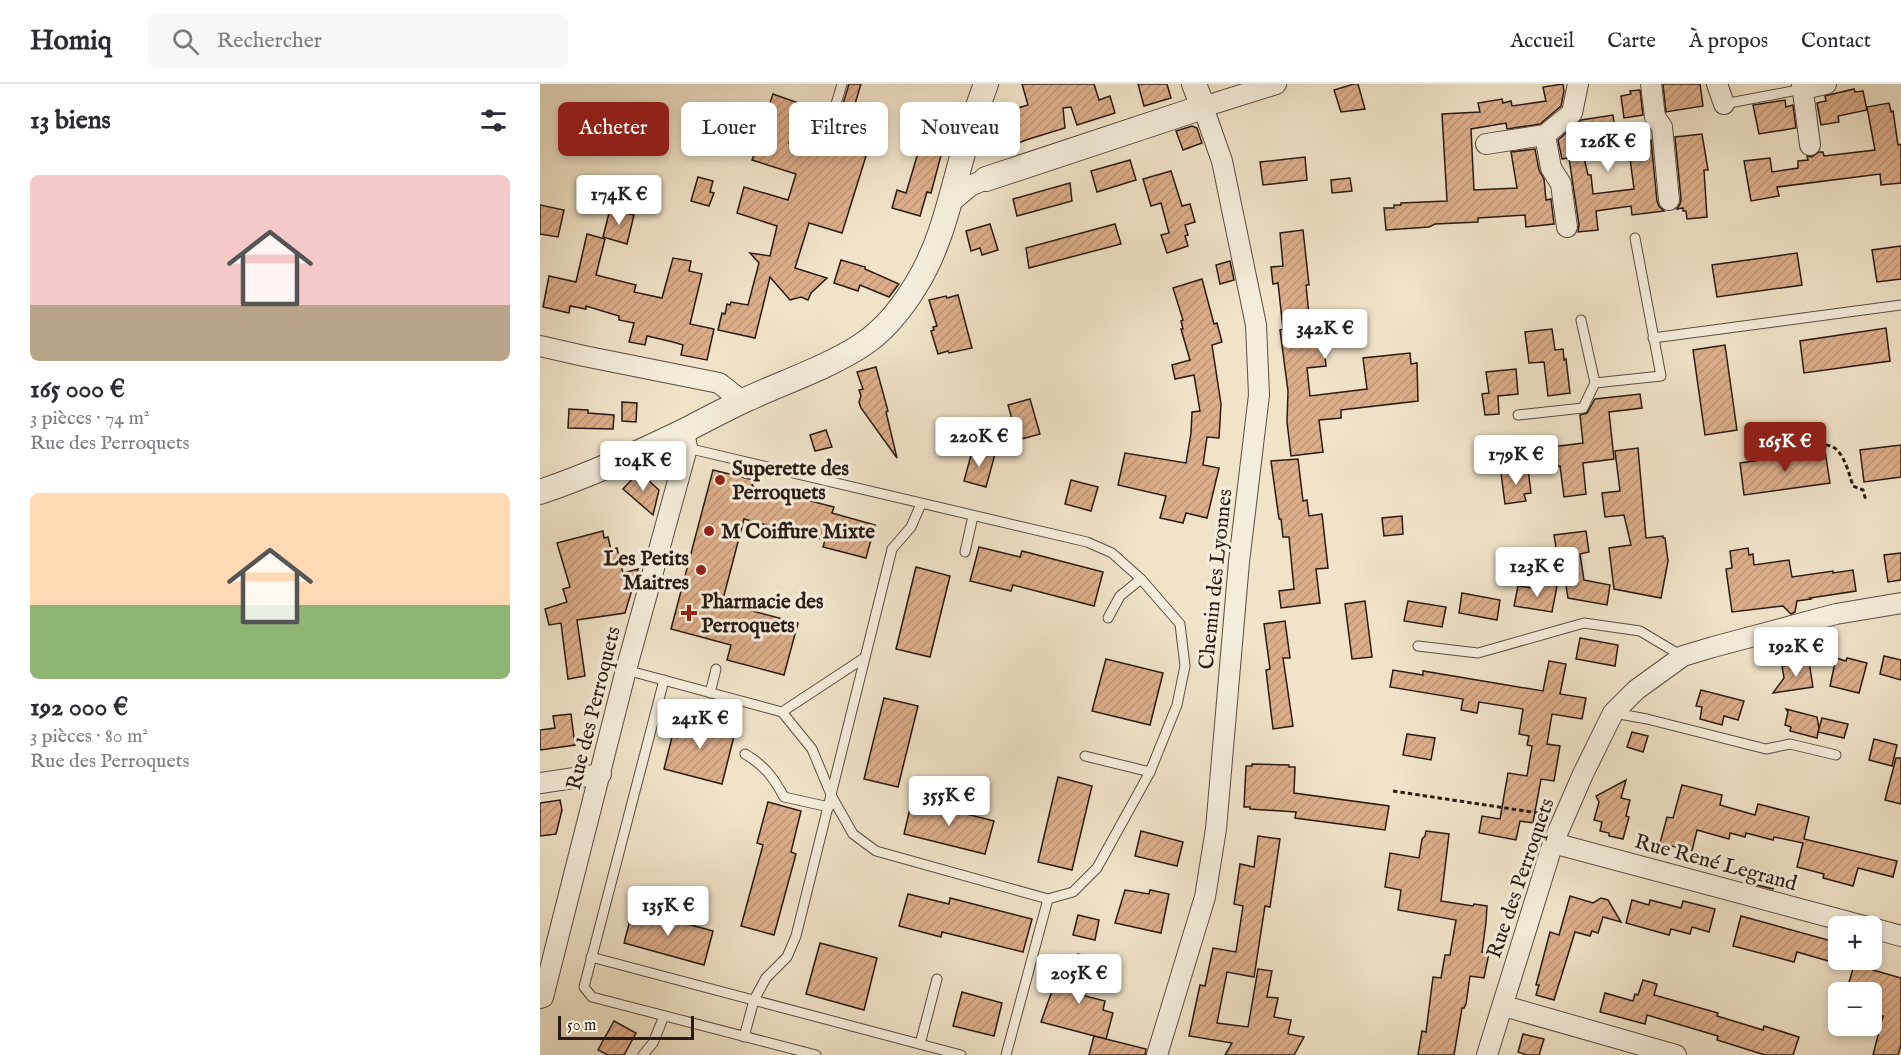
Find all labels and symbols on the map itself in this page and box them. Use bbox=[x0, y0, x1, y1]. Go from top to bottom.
pin: 126K € bbox=[1559, 122, 1657, 173]
pin: 174K € bbox=[570, 175, 668, 226]
pin: 342K € bbox=[1276, 309, 1374, 360]
pin: 220K € bbox=[930, 417, 1028, 468]
pin: 165K € bbox=[1736, 422, 1834, 473]
pin: 179K € bbox=[1467, 435, 1565, 486]
pin: 104K € bbox=[594, 441, 692, 492]
place label: Superette des Perroquets bbox=[732, 456, 849, 507]
marker: Superette des Perroquets bbox=[713, 473, 727, 487]
street label: Chemin des Lyonnes bbox=[1194, 488, 1239, 671]
place label: M Coiffure Mixte bbox=[721, 519, 875, 546]
marker: M Coiffure Mixte bbox=[702, 524, 716, 538]
place label: Les Petits Maitres bbox=[603, 546, 689, 597]
pin: 123K € bbox=[1488, 547, 1586, 598]
marker: Les Petits Maitres bbox=[694, 563, 708, 577]
place label: Pharmacie des Perroquets bbox=[701, 589, 823, 640]
marker: Pharmacie des Perroquets bbox=[682, 606, 696, 620]
street label: Rue des Perroquets bbox=[561, 624, 628, 793]
pin: 192K € bbox=[1747, 627, 1845, 678]
pin: 241K € bbox=[651, 699, 749, 750]
pin: 355K € bbox=[900, 776, 998, 827]
street label: Rue des Perroquets bbox=[1481, 795, 1561, 962]
street label: Rue René Legrand bbox=[1631, 829, 1801, 898]
pin: 135K € bbox=[619, 886, 717, 937]
pin: 205K € bbox=[1030, 954, 1128, 1005]
scale bar bbox=[558, 1013, 694, 1040]

